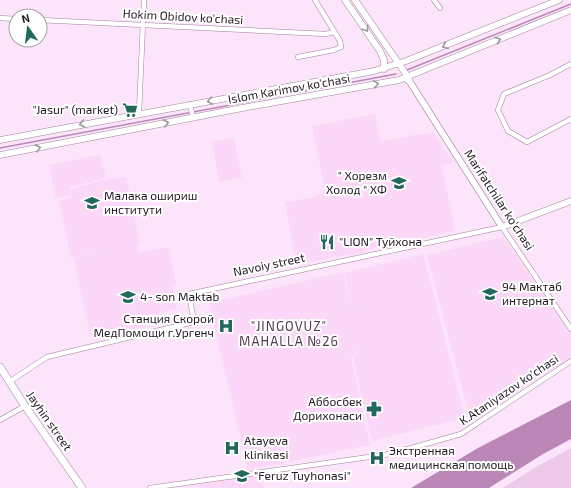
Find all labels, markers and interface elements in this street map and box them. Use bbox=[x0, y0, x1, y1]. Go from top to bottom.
street label: Hokim Obidov ko'chasi bbox=[122, 6, 244, 26]
north arrow bbox=[8, 8, 48, 48]
text: N bbox=[20, 11, 31, 25]
one-way arrow bbox=[361, 25, 369, 32]
one-way arrow bbox=[494, 37, 502, 45]
one-way arrow bbox=[441, 41, 448, 49]
street label: Islom Karimov ko'chasi bbox=[227, 70, 351, 106]
one-way arrow bbox=[373, 80, 379, 89]
one-way arrow bbox=[207, 96, 213, 104]
supermarket icon: "Jasur" (market) bbox=[121, 101, 139, 119]
place label: "Jasur" (market) bbox=[32, 102, 118, 116]
one-way arrow bbox=[163, 119, 169, 127]
one-way arrow bbox=[79, 120, 85, 128]
one-way arrow bbox=[35, 144, 41, 152]
street label: Marifatchilar ko'chasi bbox=[462, 147, 538, 252]
place label: " Хорезм Холод " ХФ bbox=[326, 168, 387, 196]
school or university icon: " Хорезм Холод " ХФ bbox=[390, 174, 408, 192]
place label: Малака ошириш институти bbox=[104, 188, 198, 217]
school or university icon: Малака ошириш институти bbox=[83, 194, 101, 212]
restaurant icon: "LION" Туйхона bbox=[318, 233, 336, 251]
place label: "LION" Туйхона bbox=[339, 234, 422, 249]
street label: Navoiy street bbox=[232, 250, 306, 278]
place label: 94 Мактаб интернат bbox=[502, 279, 562, 307]
school or university icon: 94 Мактаб интернат bbox=[481, 285, 499, 303]
school or university icon: 4- son Maktab bbox=[119, 288, 137, 306]
place label: 4- son Maktab bbox=[140, 289, 219, 303]
place label: Станция Скорой МедПомощи г.Ургенч bbox=[94, 311, 214, 339]
hospital icon: Станция Скорой МедПомощи г.Ургенч bbox=[217, 317, 235, 335]
district label: "JINGOVUZ" MAHALLA №26 bbox=[239, 318, 339, 349]
street label: K.Ataniyazov ko'chasi bbox=[456, 351, 560, 427]
street label: Jayhin street bbox=[24, 388, 76, 453]
place label: Аббосбек Дорихонаси bbox=[293, 394, 363, 422]
pharmacy icon: Аббосбек Дорихонаси bbox=[365, 400, 383, 418]
place label: Atayeva klinikasi bbox=[244, 433, 288, 461]
hospital icon: Atayeva klinikasi bbox=[223, 439, 241, 457]
place label: Экстренная медицинская помощь bbox=[389, 443, 513, 471]
hospital icon: Экстренная медицинская помощь bbox=[368, 449, 386, 467]
school or university icon: "Feruz Tuyhonasi" bbox=[233, 467, 251, 485]
place label: "Feruz Tuyhonasi" bbox=[254, 468, 351, 482]

